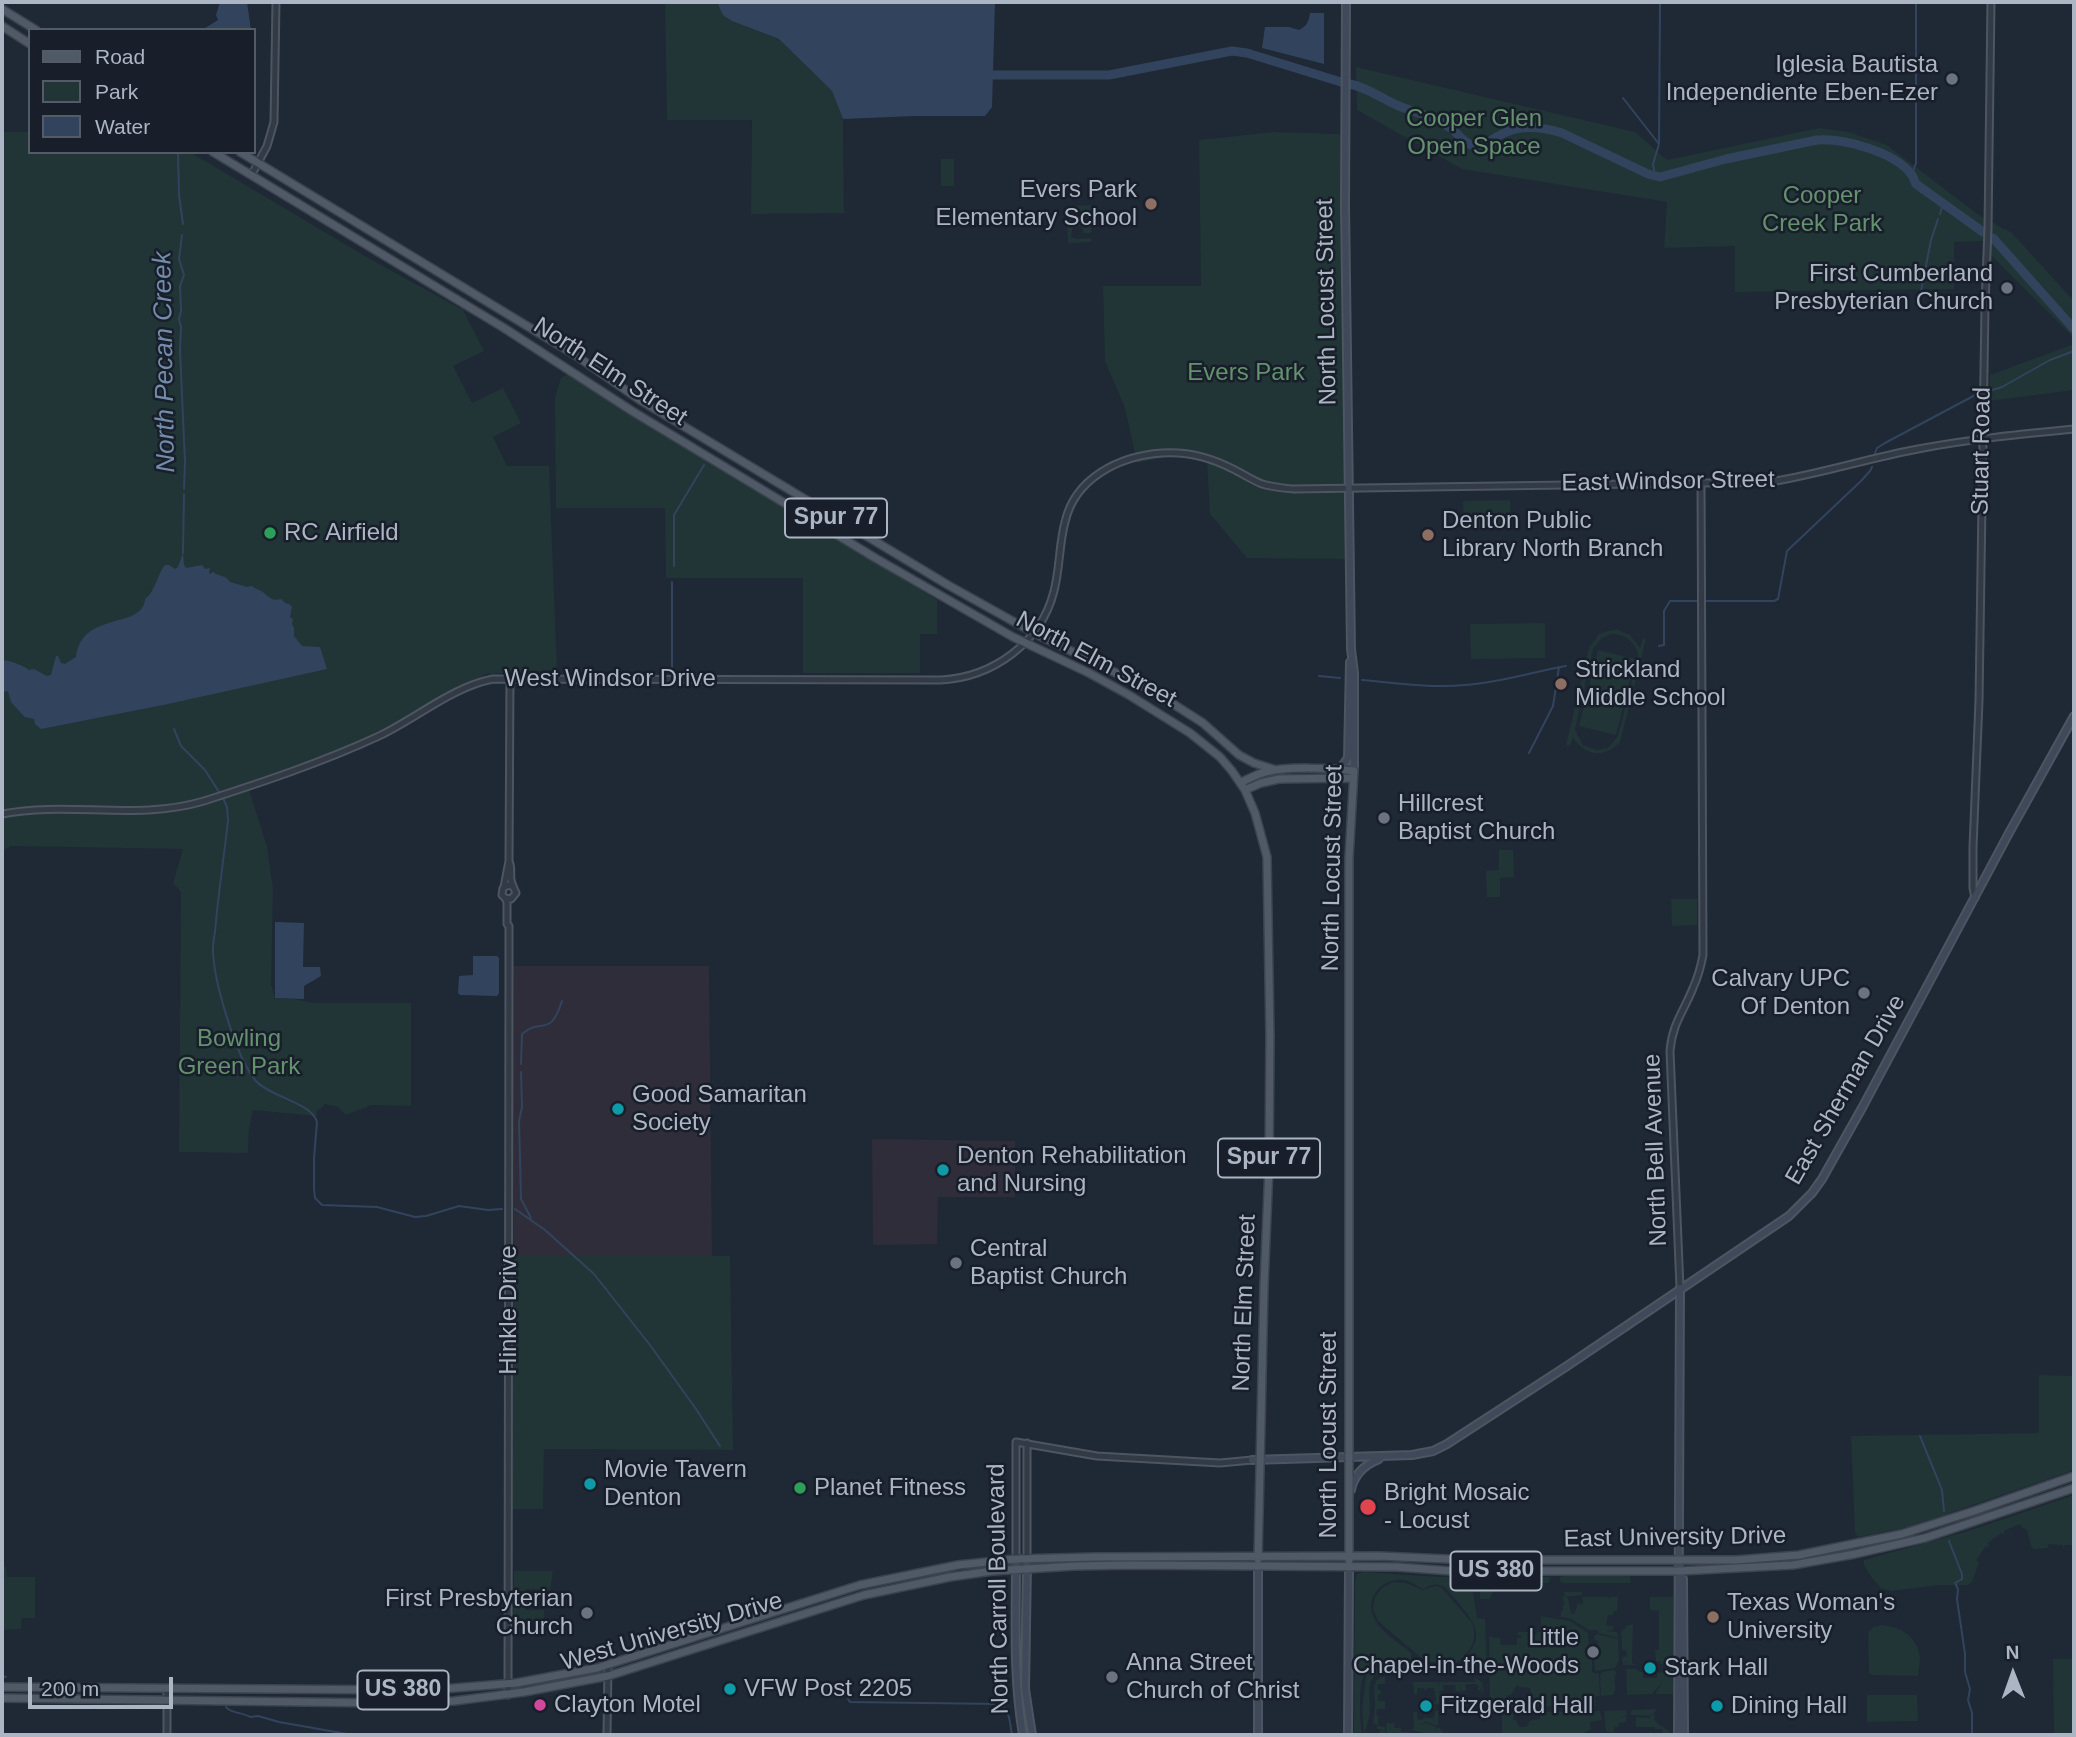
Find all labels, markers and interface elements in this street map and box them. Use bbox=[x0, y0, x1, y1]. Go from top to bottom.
legend bbox=[28, 28, 256, 154]
text: Road bbox=[95, 45, 145, 68]
place label: Iglesia Bautista Independiente Eben-Ezer bbox=[1666, 51, 1938, 107]
marker: Iglesia Bautista Independiente Eben-Ezer bbox=[1944, 71, 1960, 87]
text: Park bbox=[95, 80, 138, 103]
park label: Cooper Glen Open Space bbox=[1406, 105, 1542, 161]
text: Water bbox=[95, 115, 150, 138]
place label: Evers Park Elementary School bbox=[936, 176, 1137, 232]
park label: Cooper Creek Park bbox=[1762, 182, 1882, 238]
marker: Evers Park Elementary School bbox=[1143, 196, 1159, 212]
street label: North Locust Street bbox=[1311, 198, 1343, 406]
water label: North Pecan Creek bbox=[147, 251, 183, 473]
place label: First Cumberland Presbyterian Church bbox=[1774, 260, 1993, 316]
marker: First Cumberland Presbyterian Church bbox=[1999, 280, 2015, 296]
street label: North Elm Street bbox=[528, 312, 692, 432]
park label: Evers Park bbox=[1187, 359, 1305, 387]
street label: Stuart Road bbox=[1966, 387, 1998, 515]
street label: East Windsor Street bbox=[1561, 466, 1775, 498]
road number: Spur 77 bbox=[785, 498, 887, 538]
place label: Denton Public Library North Branch bbox=[1442, 507, 1663, 563]
place label: RC Airfield bbox=[284, 519, 399, 547]
marker: RC Airfield bbox=[262, 525, 278, 541]
marker: Denton Public Library North Branch bbox=[1420, 527, 1436, 543]
street label: North Elm Street bbox=[1011, 606, 1181, 714]
place label: Strickland Middle School bbox=[1575, 656, 1726, 712]
street label: West Windsor Drive bbox=[504, 665, 716, 693]
marker: Strickland Middle School bbox=[1553, 676, 1569, 692]
street label: North Locust Street bbox=[1317, 764, 1349, 972]
place label: Hillcrest Baptist Church bbox=[1398, 790, 1555, 846]
marker: Hillcrest Baptist Church bbox=[1376, 810, 1392, 826]
place label: Calvary UPC Of Denton bbox=[1711, 965, 1850, 1021]
marker: Calvary UPC Of Denton bbox=[1856, 985, 1872, 1001]
street label: East Sherman Drive bbox=[1780, 990, 1912, 1190]
park label: Bowling Green Park bbox=[178, 1025, 300, 1081]
street label: North Bell Avenue bbox=[1638, 1053, 1674, 1247]
place label: Good Samaritan Society bbox=[632, 1081, 807, 1137]
marker: Good Samaritan Society bbox=[610, 1101, 626, 1117]
road number: Spur 77 bbox=[1218, 1138, 1320, 1177]
place label: Denton Rehabilitation and Nursing bbox=[957, 1142, 1186, 1198]
marker: Denton Rehabilitation and Nursing bbox=[935, 1162, 951, 1178]
street label: North Elm Street bbox=[1228, 1214, 1262, 1392]
place label: Central Baptist Church bbox=[970, 1235, 1127, 1291]
street label: Hinkle Drive bbox=[495, 1245, 523, 1375]
marker: Central Baptist Church bbox=[948, 1255, 964, 1271]
street label: North Locust Street bbox=[1315, 1332, 1343, 1538]
place label: Movie Tavern Denton bbox=[604, 1456, 747, 1512]
street label: North Carroll Boulevard bbox=[982, 1463, 1016, 1715]
place label: Planet Fitness bbox=[814, 1474, 966, 1502]
marker: Movie Tavern Denton bbox=[582, 1476, 598, 1492]
place label: Bright Mosaic - Locust bbox=[1384, 1479, 1529, 1535]
marker: Planet Fitness bbox=[792, 1480, 808, 1496]
marker: Bright Mosaic - Locust bbox=[1358, 1497, 1378, 1517]
street label: East University Drive bbox=[1563, 1522, 1787, 1554]
road number: US 380 bbox=[1450, 1552, 1542, 1590]
place label: First Presbyterian Church bbox=[385, 1585, 573, 1641]
street label: West University Drive bbox=[558, 1587, 786, 1677]
place label: Texas Woman's University bbox=[1727, 1589, 1895, 1645]
marker: First Presbyterian Church bbox=[579, 1605, 595, 1621]
marker: Texas Woman's University bbox=[1705, 1609, 1721, 1625]
place label: Little Chapel-in-the-Woods bbox=[1353, 1624, 1579, 1680]
north arrow bbox=[1978, 1639, 2048, 1709]
text: N bbox=[2006, 1642, 2020, 1663]
marker: Little Chapel-in-the-Woods bbox=[1585, 1644, 1601, 1660]
place label: Anna Street Church of Christ bbox=[1126, 1649, 1299, 1705]
place label: Stark Hall bbox=[1664, 1654, 1768, 1682]
marker: Stark Hall bbox=[1642, 1660, 1658, 1676]
scale bar bbox=[32, 1664, 177, 1708]
marker: Anna Street Church of Christ bbox=[1104, 1669, 1120, 1685]
road number: US 380 bbox=[358, 1670, 448, 1709]
place label: VFW Post 2205 bbox=[744, 1675, 912, 1703]
text: 200 m bbox=[41, 1677, 99, 1700]
marker: VFW Post 2205 bbox=[722, 1681, 738, 1697]
place label: Clayton Motel bbox=[554, 1691, 701, 1719]
place label: Fitzgerald Hall bbox=[1440, 1692, 1593, 1720]
place label: Dining Hall bbox=[1731, 1692, 1847, 1720]
marker: Clayton Motel bbox=[532, 1697, 548, 1713]
marker: Fitzgerald Hall bbox=[1418, 1698, 1434, 1714]
marker: Dining Hall bbox=[1709, 1698, 1725, 1714]

